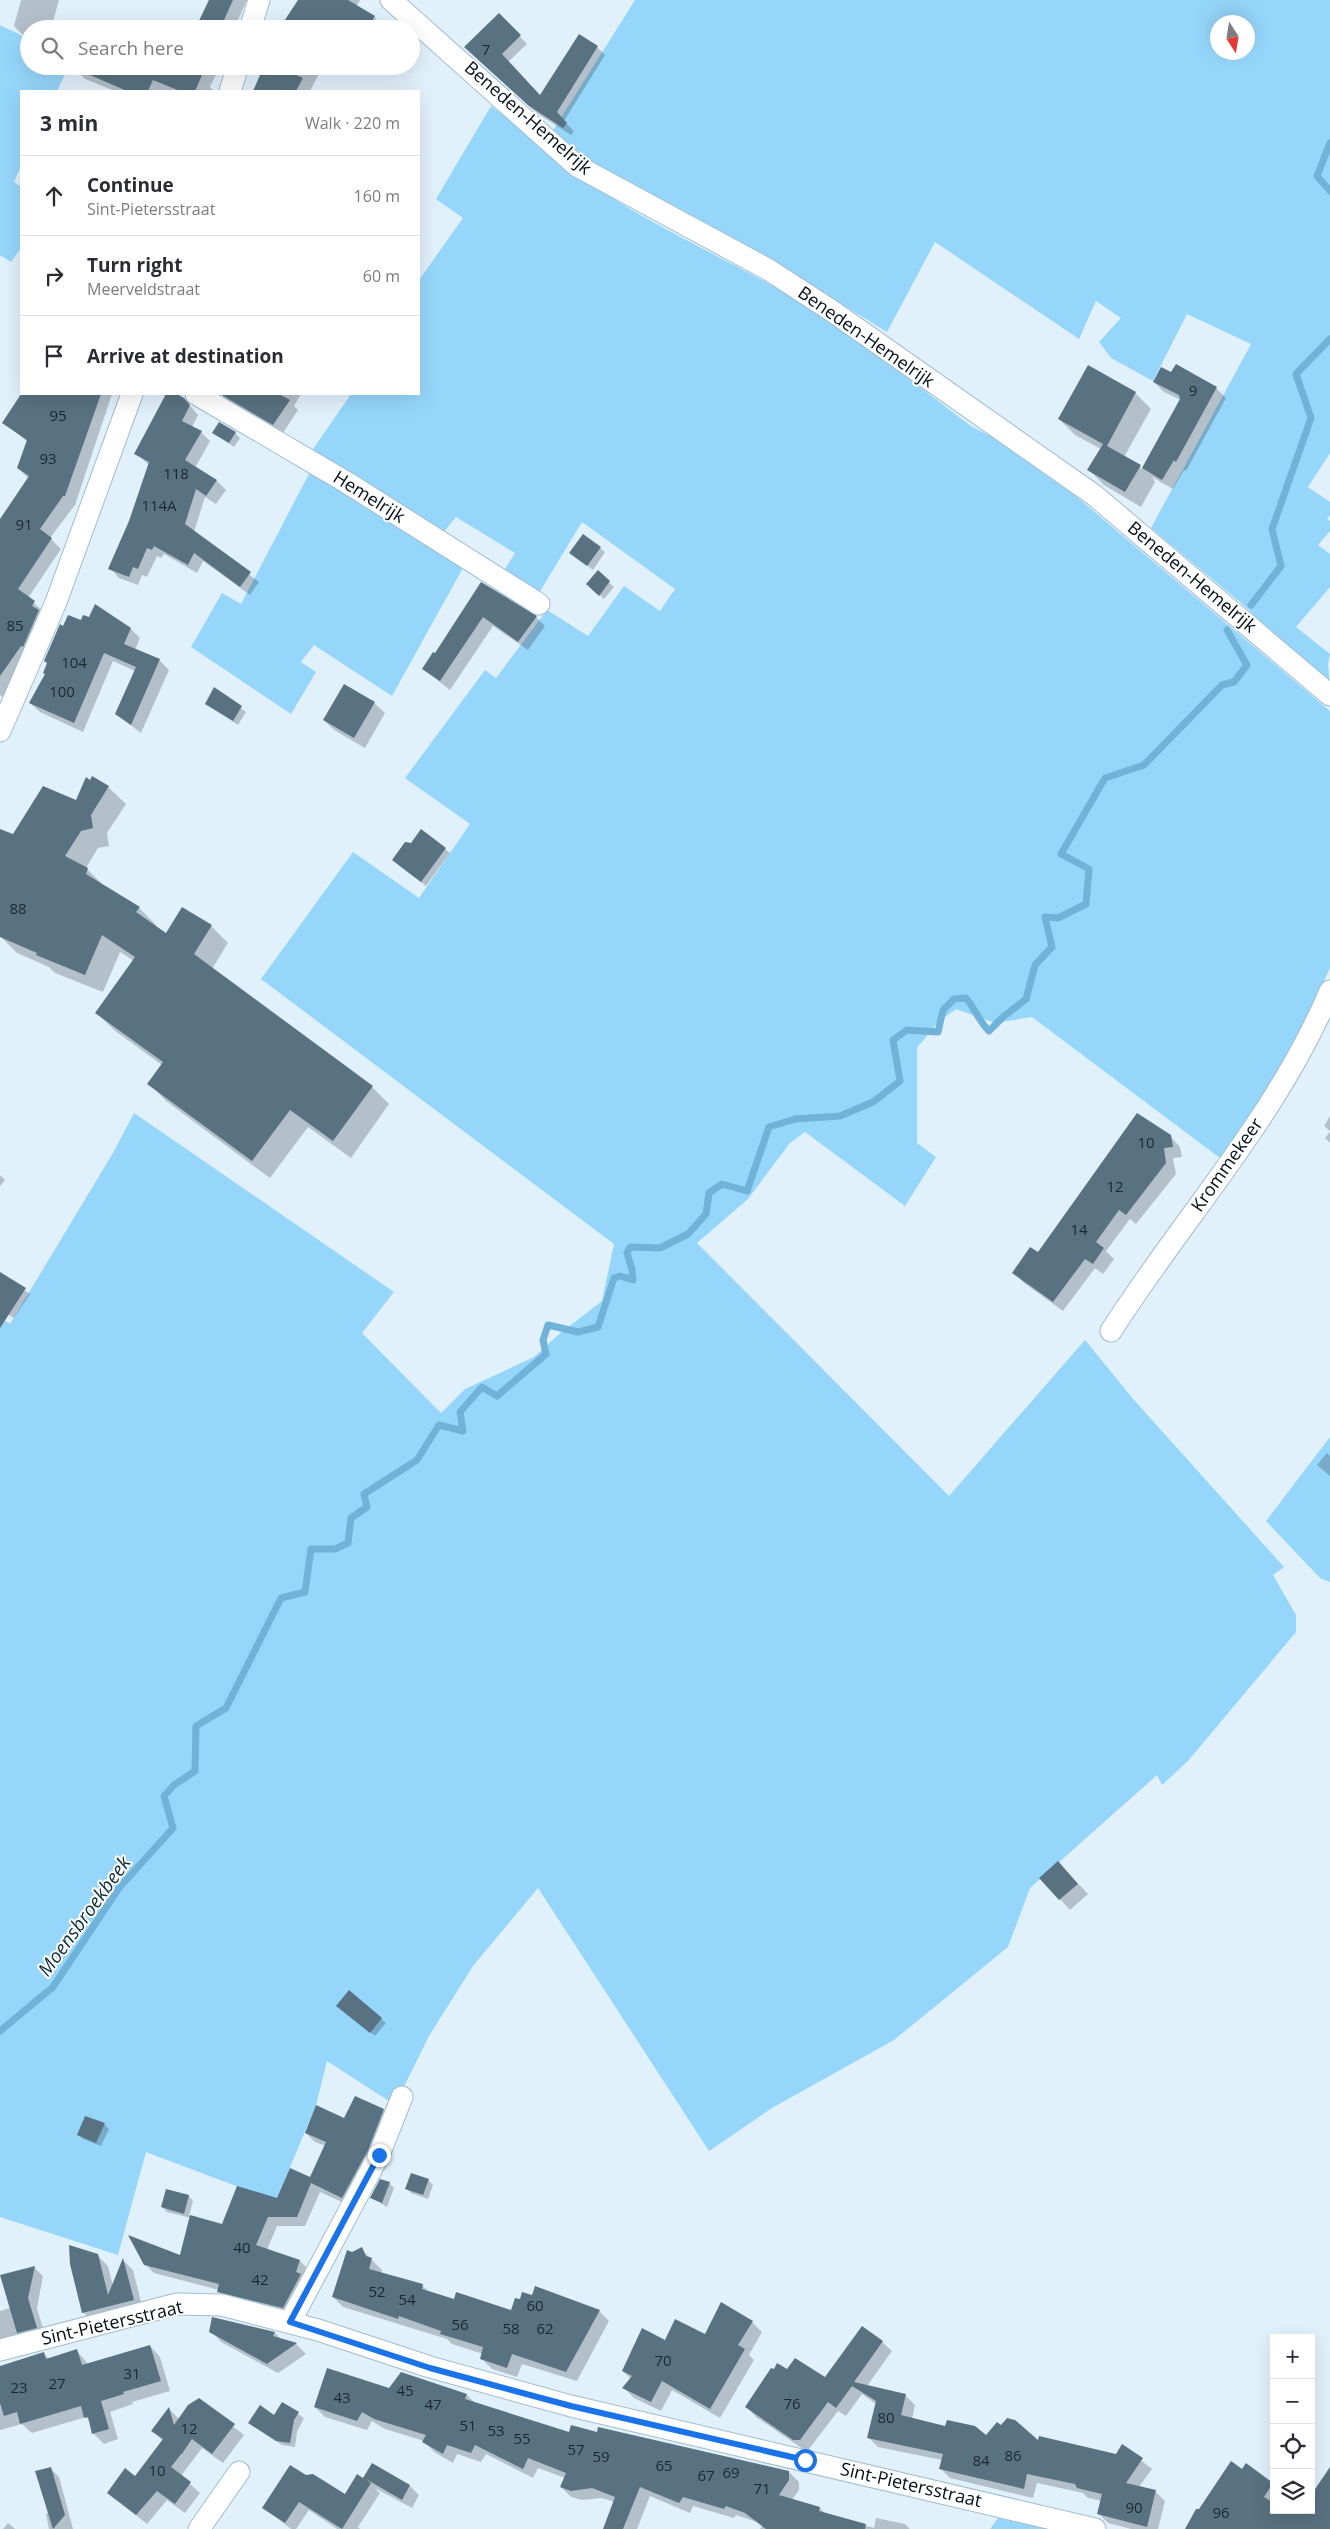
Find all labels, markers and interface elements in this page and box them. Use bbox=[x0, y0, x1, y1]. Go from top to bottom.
north arrow bbox=[1210, 15, 1255, 60]
search box bbox=[20, 20, 420, 75]
icon: search bbox=[38, 34, 66, 62]
text: Search here bbox=[78, 35, 184, 61]
house number: 7 bbox=[482, 39, 490, 59]
street label: Beneden-Hemelrijk bbox=[460, 55, 598, 180]
text: 3 min bbox=[40, 109, 98, 137]
text: Walk · 220 m bbox=[305, 112, 400, 134]
text: Continue bbox=[87, 172, 174, 198]
icon: ahead bbox=[40, 182, 68, 210]
text: 160 m bbox=[354, 185, 400, 207]
text: Sint-Pietersstraat bbox=[87, 198, 215, 220]
text: Turn right bbox=[87, 252, 182, 278]
icon: right bbox=[40, 262, 68, 290]
text: 60 m bbox=[363, 265, 400, 287]
text: Meerveldstraat bbox=[87, 278, 200, 300]
street label: Beneden-Hemelrijk bbox=[794, 280, 940, 393]
icon: arrive bbox=[40, 342, 68, 370]
text: Arrive at destination bbox=[87, 343, 284, 369]
house number: 9 bbox=[1189, 380, 1197, 400]
house number: 95 bbox=[49, 405, 67, 425]
house number: 93 bbox=[39, 448, 57, 468]
house number: 118 bbox=[163, 463, 189, 483]
street label: Hemelrijk bbox=[329, 465, 411, 528]
house number: 114A bbox=[141, 495, 177, 515]
house number: 91 bbox=[15, 514, 33, 534]
street label: Beneden-Hemelrijk bbox=[1123, 515, 1263, 638]
house number: 85 bbox=[6, 615, 24, 635]
house number: 104 bbox=[61, 652, 87, 672]
house number: 100 bbox=[49, 681, 75, 701]
house number: 88 bbox=[9, 898, 27, 918]
street label: Krommekeer bbox=[1185, 1112, 1268, 1216]
house number: 10 bbox=[1137, 1132, 1155, 1152]
house number: 12 bbox=[1106, 1176, 1124, 1196]
house number: 14 bbox=[1070, 1219, 1088, 1239]
water label: Moensbroekbeek bbox=[32, 1850, 137, 1981]
route end bbox=[368, 2144, 391, 2167]
house number: 40 bbox=[233, 2237, 251, 2257]
house number: 42 bbox=[251, 2269, 269, 2289]
house number: 52 bbox=[368, 2281, 386, 2301]
house number: 54 bbox=[398, 2289, 416, 2309]
street label: Sint-Pietersstraat bbox=[39, 2294, 185, 2350]
house number: 60 bbox=[526, 2295, 544, 2315]
house number: 56 bbox=[451, 2314, 469, 2334]
house number: 58 bbox=[502, 2318, 520, 2338]
house number: 62 bbox=[536, 2318, 554, 2338]
map controls bbox=[1270, 2334, 1315, 2514]
button: + bbox=[1270, 2334, 1315, 2379]
house number: 70 bbox=[654, 2350, 672, 2370]
house number: 31 bbox=[123, 2363, 141, 2383]
house number: 27 bbox=[48, 2373, 66, 2393]
house number: 23 bbox=[10, 2377, 28, 2397]
button: − bbox=[1270, 2379, 1315, 2424]
house number: 45 bbox=[396, 2380, 414, 2400]
house number: 43 bbox=[333, 2387, 351, 2407]
house number: 76 bbox=[783, 2393, 801, 2413]
house number: 47 bbox=[424, 2394, 442, 2414]
house number: 80 bbox=[877, 2407, 895, 2427]
house number: 51 bbox=[459, 2415, 477, 2435]
house number: 12 bbox=[180, 2418, 198, 2438]
house number: 53 bbox=[487, 2420, 505, 2440]
button: locate bbox=[1270, 2424, 1315, 2469]
house number: 55 bbox=[513, 2428, 531, 2448]
house number: 57 bbox=[567, 2439, 585, 2459]
house number: 86 bbox=[1004, 2445, 1022, 2465]
house number: 59 bbox=[592, 2446, 610, 2466]
route start bbox=[794, 2449, 817, 2472]
house number: 84 bbox=[972, 2450, 990, 2470]
house number: 65 bbox=[655, 2455, 673, 2475]
street label: Sint-Pietersstraat bbox=[838, 2456, 984, 2512]
house number: 10 bbox=[148, 2460, 166, 2480]
house number: 69 bbox=[722, 2462, 740, 2482]
house number: 67 bbox=[697, 2465, 715, 2485]
button: layers bbox=[1270, 2469, 1315, 2514]
house number: 71 bbox=[753, 2478, 771, 2498]
house number: 90 bbox=[1125, 2497, 1143, 2517]
house number: 96 bbox=[1212, 2502, 1230, 2522]

